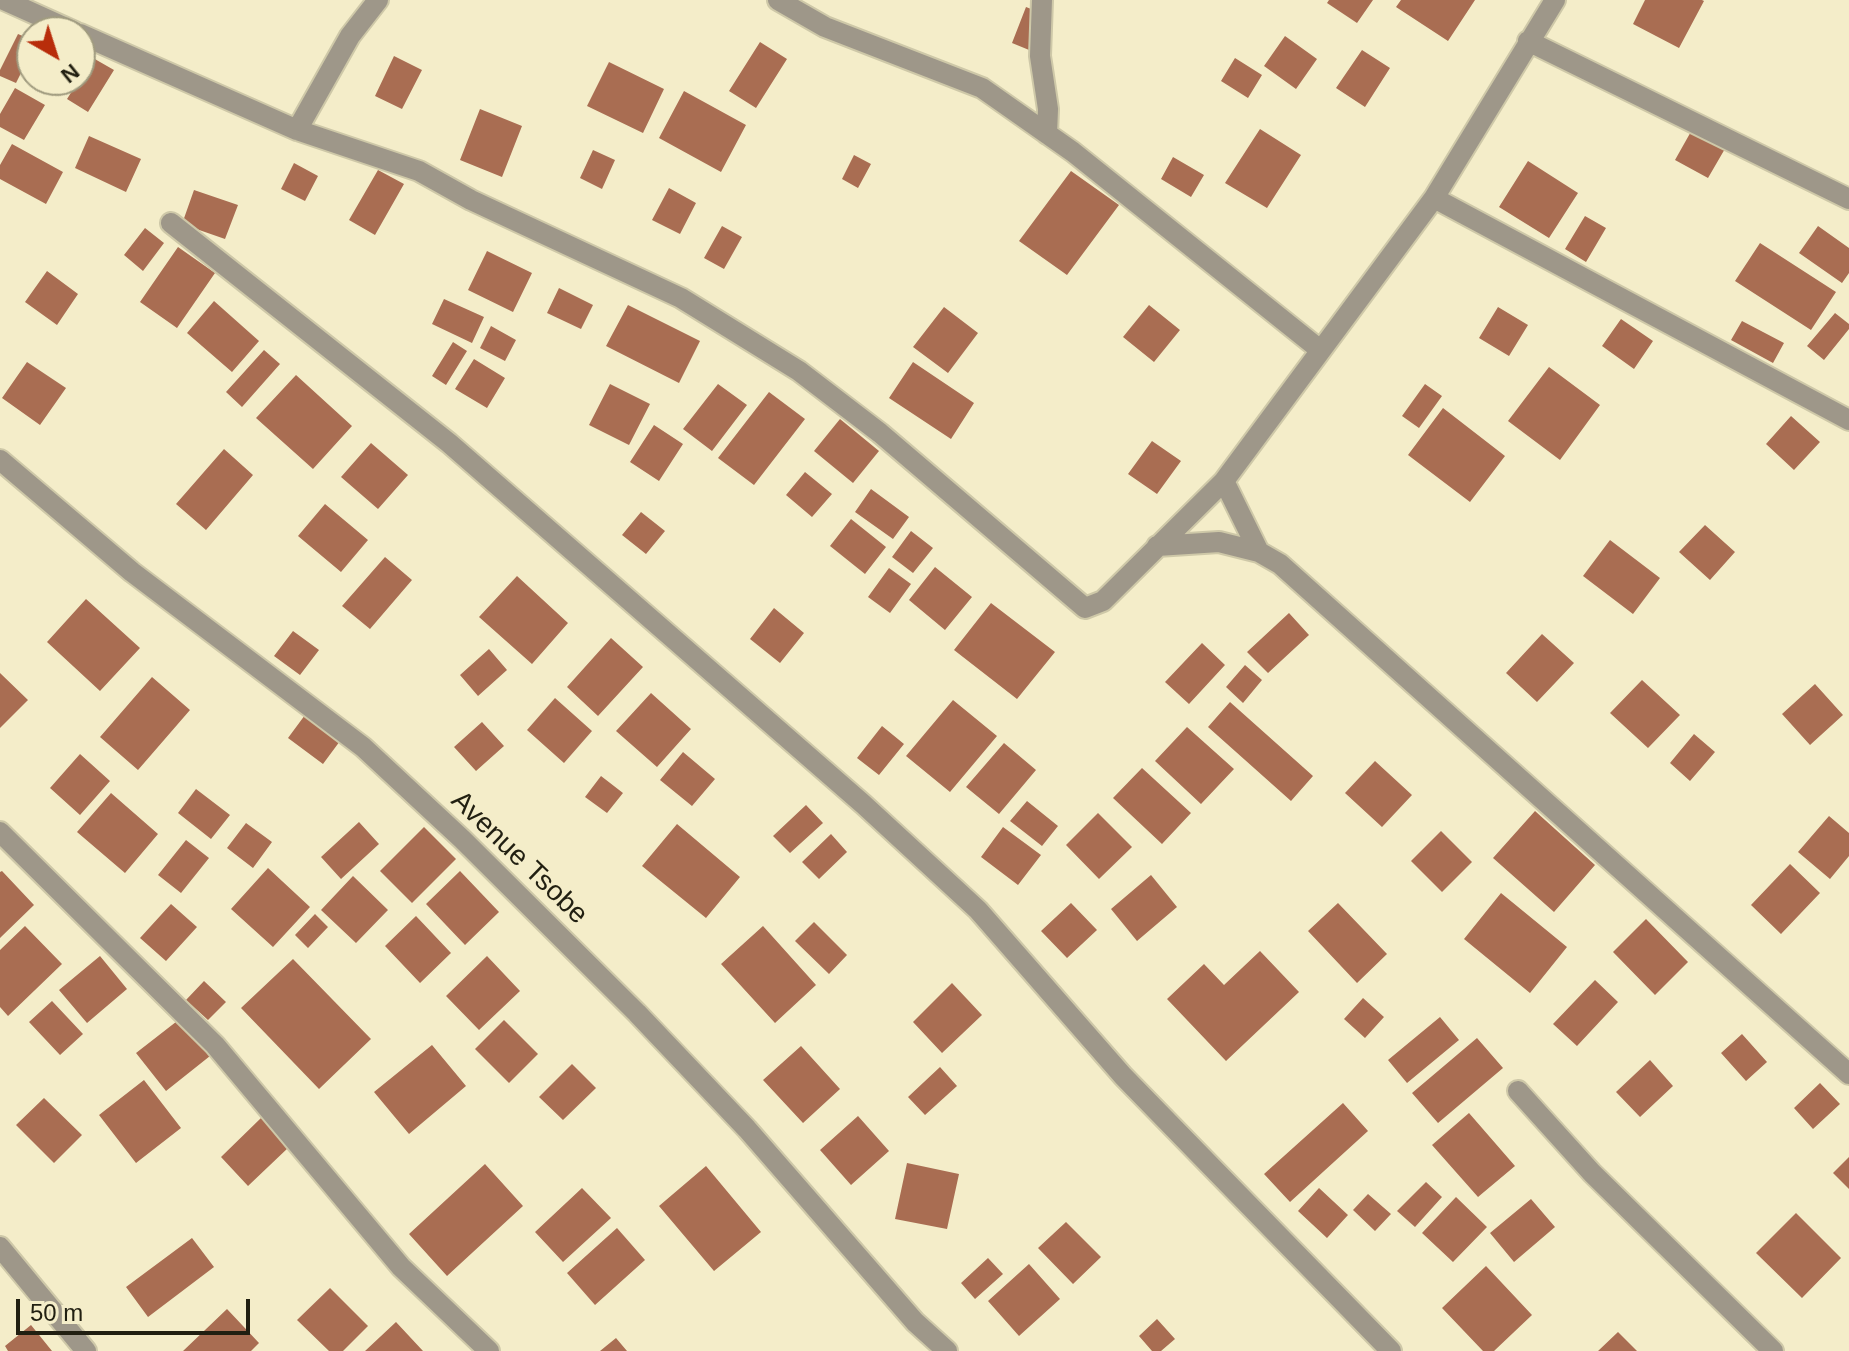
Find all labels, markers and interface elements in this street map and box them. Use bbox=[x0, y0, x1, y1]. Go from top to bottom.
north arrow bbox=[16, 16, 96, 96]
text: N bbox=[56, 59, 84, 88]
street label: Avenue Tsobe bbox=[444, 784, 594, 932]
scale bar bbox=[20, 1283, 254, 1333]
text: 50 m bbox=[30, 1299, 83, 1326]

